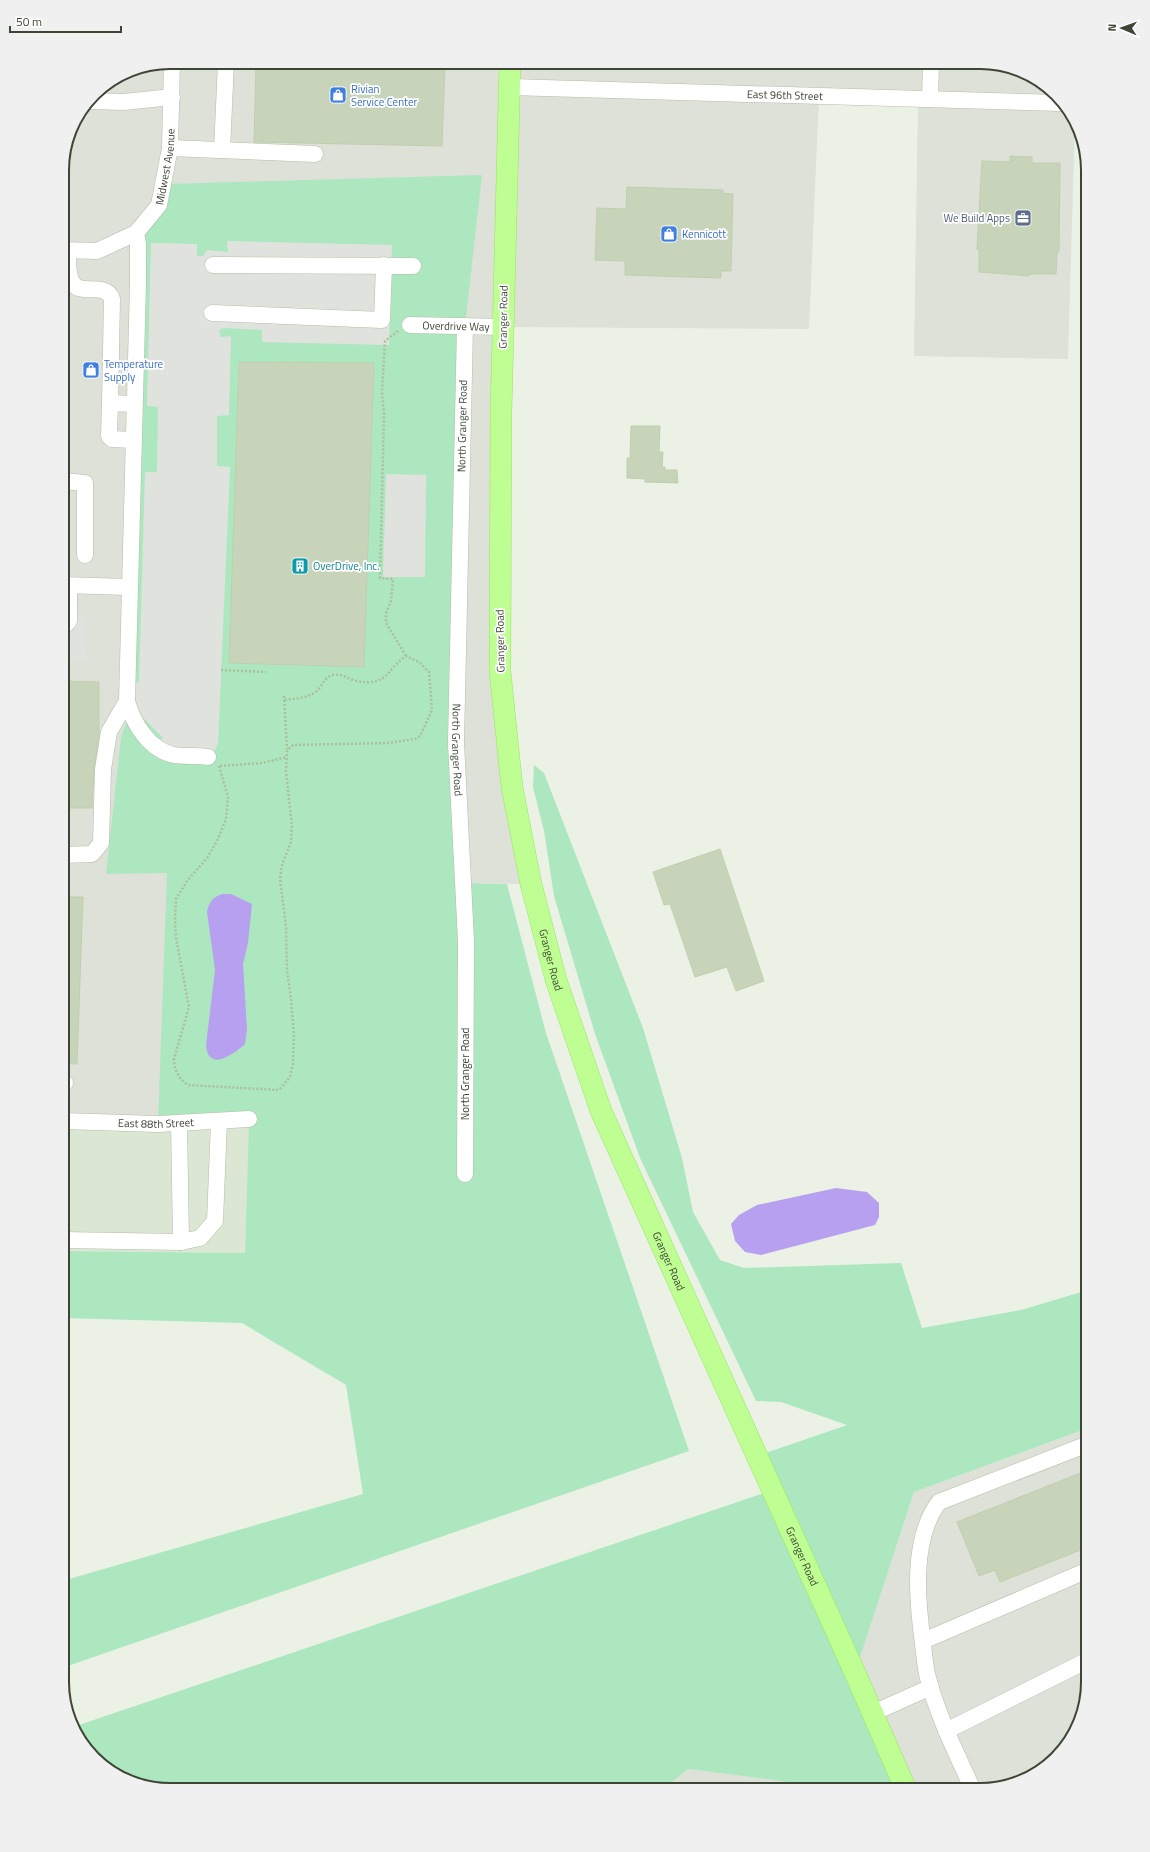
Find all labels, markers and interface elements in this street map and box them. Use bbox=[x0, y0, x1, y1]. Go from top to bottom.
scale bar bbox=[10, 8, 121, 34]
north arrow bbox=[1102, 8, 1142, 48]
text: 50 m bbox=[16, 12, 42, 31]
text: N bbox=[1104, 24, 1120, 32]
place label: Rivian Service Center bbox=[351, 81, 417, 110]
shop icon: Rivian Service Center bbox=[328, 85, 348, 105]
street label: East 96th Street bbox=[747, 86, 823, 104]
street label: Midwest Avenue bbox=[151, 128, 178, 206]
office icon: We Build Apps bbox=[1013, 208, 1033, 228]
place label: We Build Apps bbox=[943, 210, 1010, 226]
shop icon: Kennicott bbox=[659, 224, 679, 244]
place label: Kennicott bbox=[682, 226, 726, 242]
street label: Granger Road bbox=[494, 285, 512, 349]
street label: Overdrive Way bbox=[422, 317, 490, 335]
place label: Temperature Supply bbox=[104, 356, 164, 385]
shop icon: Temperature Supply bbox=[81, 360, 101, 380]
street label: North Granger Road bbox=[453, 379, 471, 472]
building icon: OverDrive, Inc. bbox=[290, 556, 310, 576]
place label: OverDrive, Inc. bbox=[313, 558, 380, 574]
street label: Granger Road bbox=[491, 609, 509, 673]
street label: North Granger Road bbox=[448, 703, 467, 797]
street label: Granger Road bbox=[535, 927, 567, 993]
street label: North Granger Road bbox=[457, 1028, 473, 1120]
street label: East 88th Street bbox=[118, 1114, 194, 1132]
street label: Granger Road bbox=[649, 1229, 689, 1293]
street label: Granger Road bbox=[782, 1524, 823, 1589]

